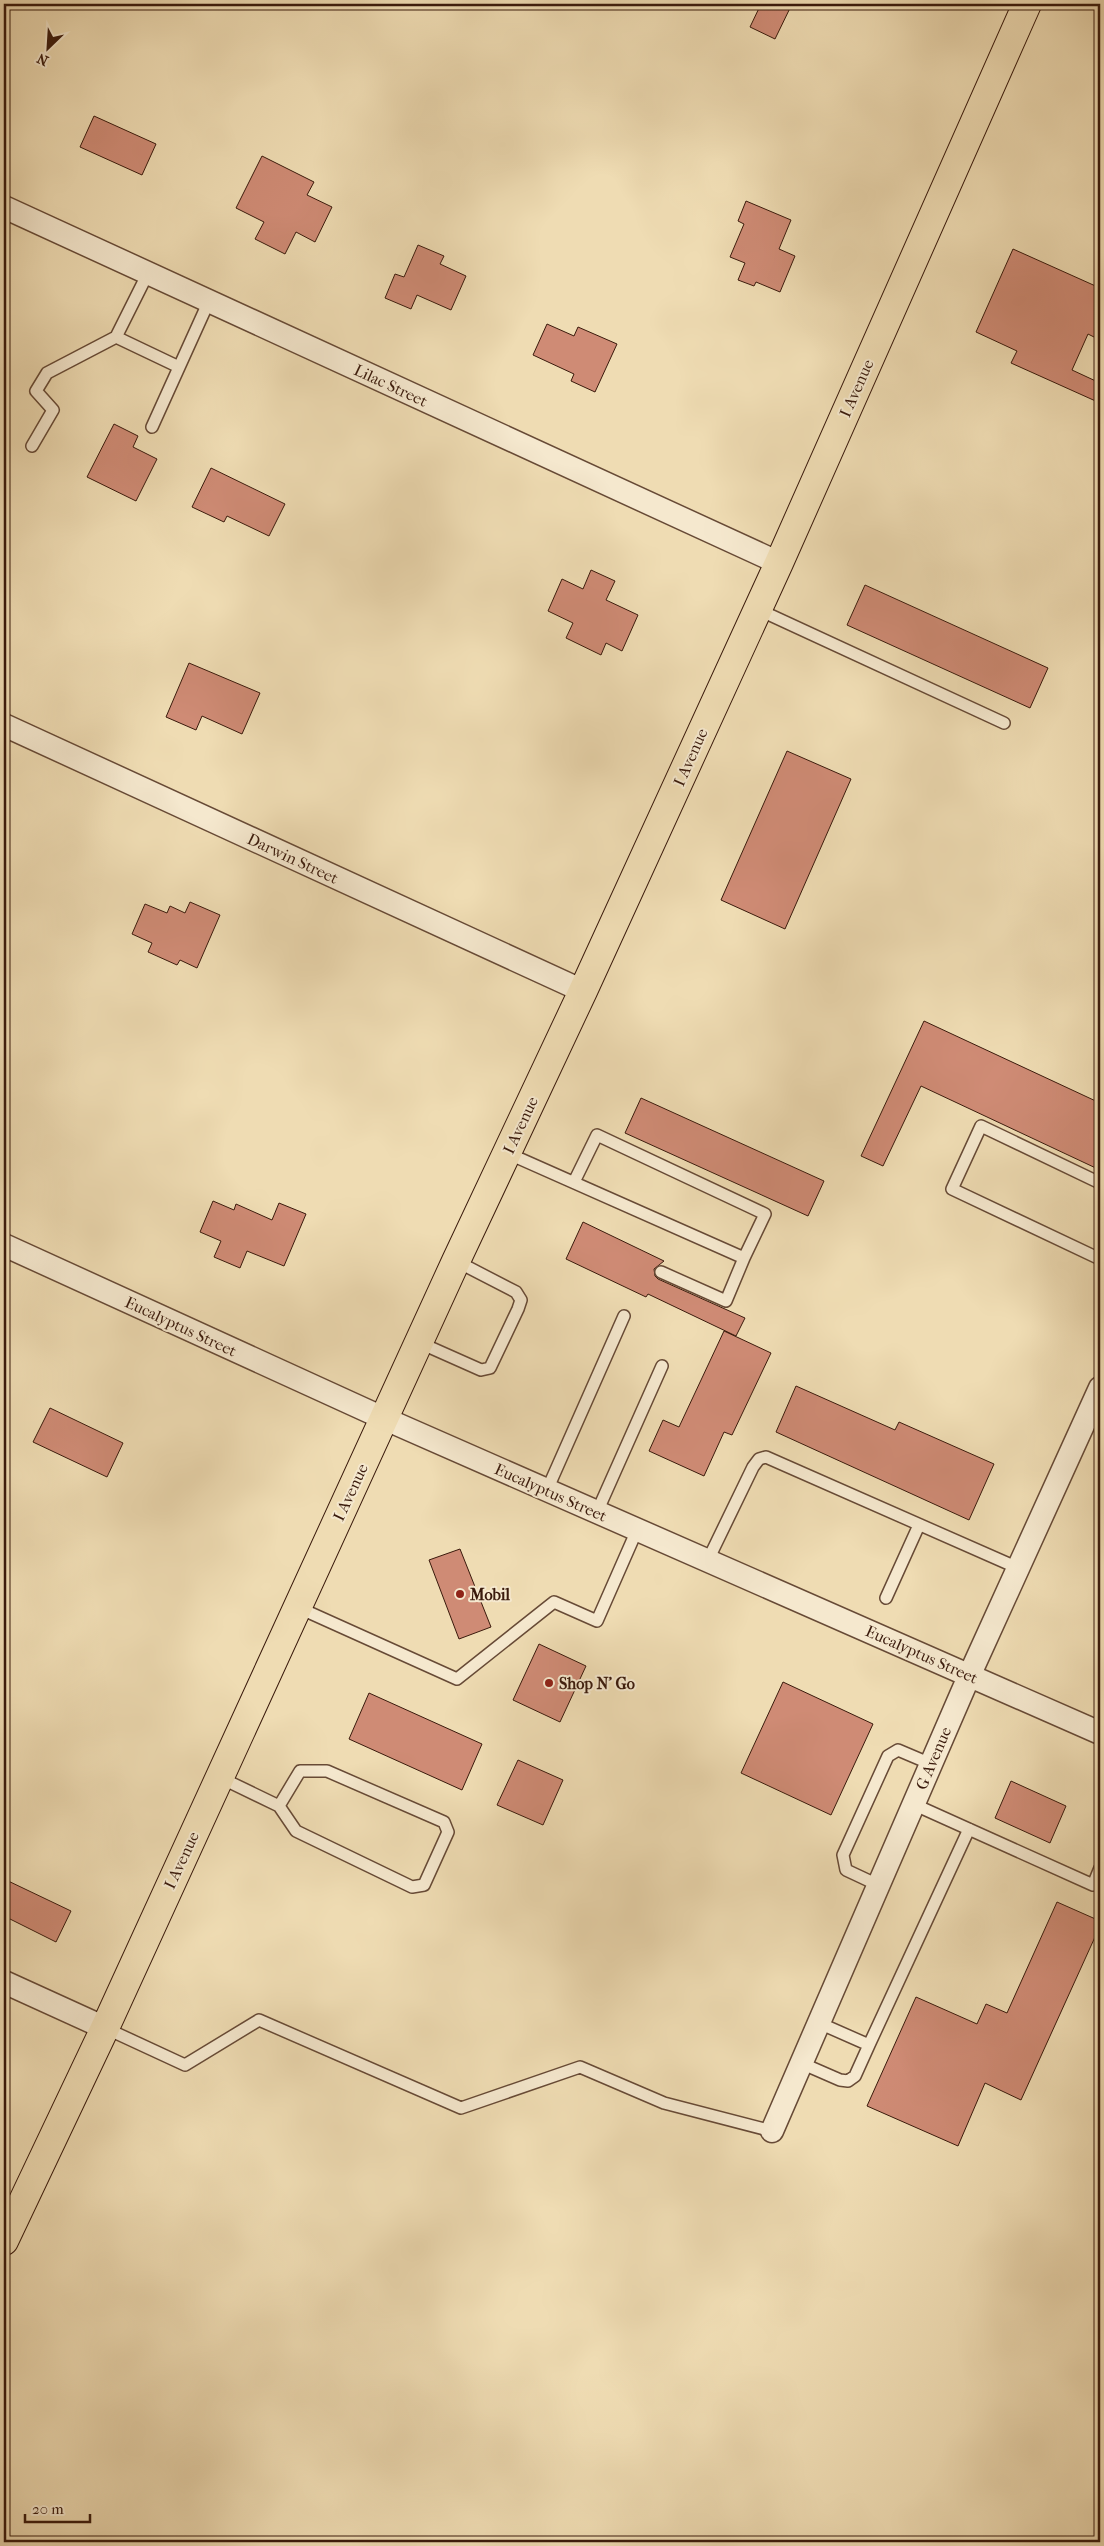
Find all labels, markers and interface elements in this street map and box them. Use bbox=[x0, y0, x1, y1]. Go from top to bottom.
north arrow bbox=[22, 22, 72, 72]
text: N bbox=[34, 49, 51, 69]
street label: I Avenue bbox=[835, 356, 878, 420]
street label: Lilac Street bbox=[351, 360, 431, 411]
street label: I Avenue bbox=[669, 725, 712, 789]
street label: Darwin Street bbox=[244, 829, 342, 888]
street label: I Avenue bbox=[499, 1093, 542, 1157]
street label: Eucalyptus Street bbox=[122, 1292, 240, 1361]
street label: Eucalyptus Street bbox=[492, 1459, 610, 1526]
street label: I Avenue bbox=[329, 1460, 372, 1524]
place label: Mobil bbox=[469, 1585, 511, 1604]
marker: Mobil bbox=[454, 1588, 466, 1600]
street label: Eucalyptus Street bbox=[863, 1621, 981, 1688]
place label: Shop N' Go bbox=[559, 1674, 635, 1694]
marker: Shop N' Go bbox=[543, 1677, 555, 1689]
street label: G Avenue bbox=[912, 1724, 955, 1792]
street label: I Avenue bbox=[160, 1828, 203, 1892]
scale bar bbox=[25, 2491, 90, 2523]
text: 20 m bbox=[32, 2500, 64, 2518]

